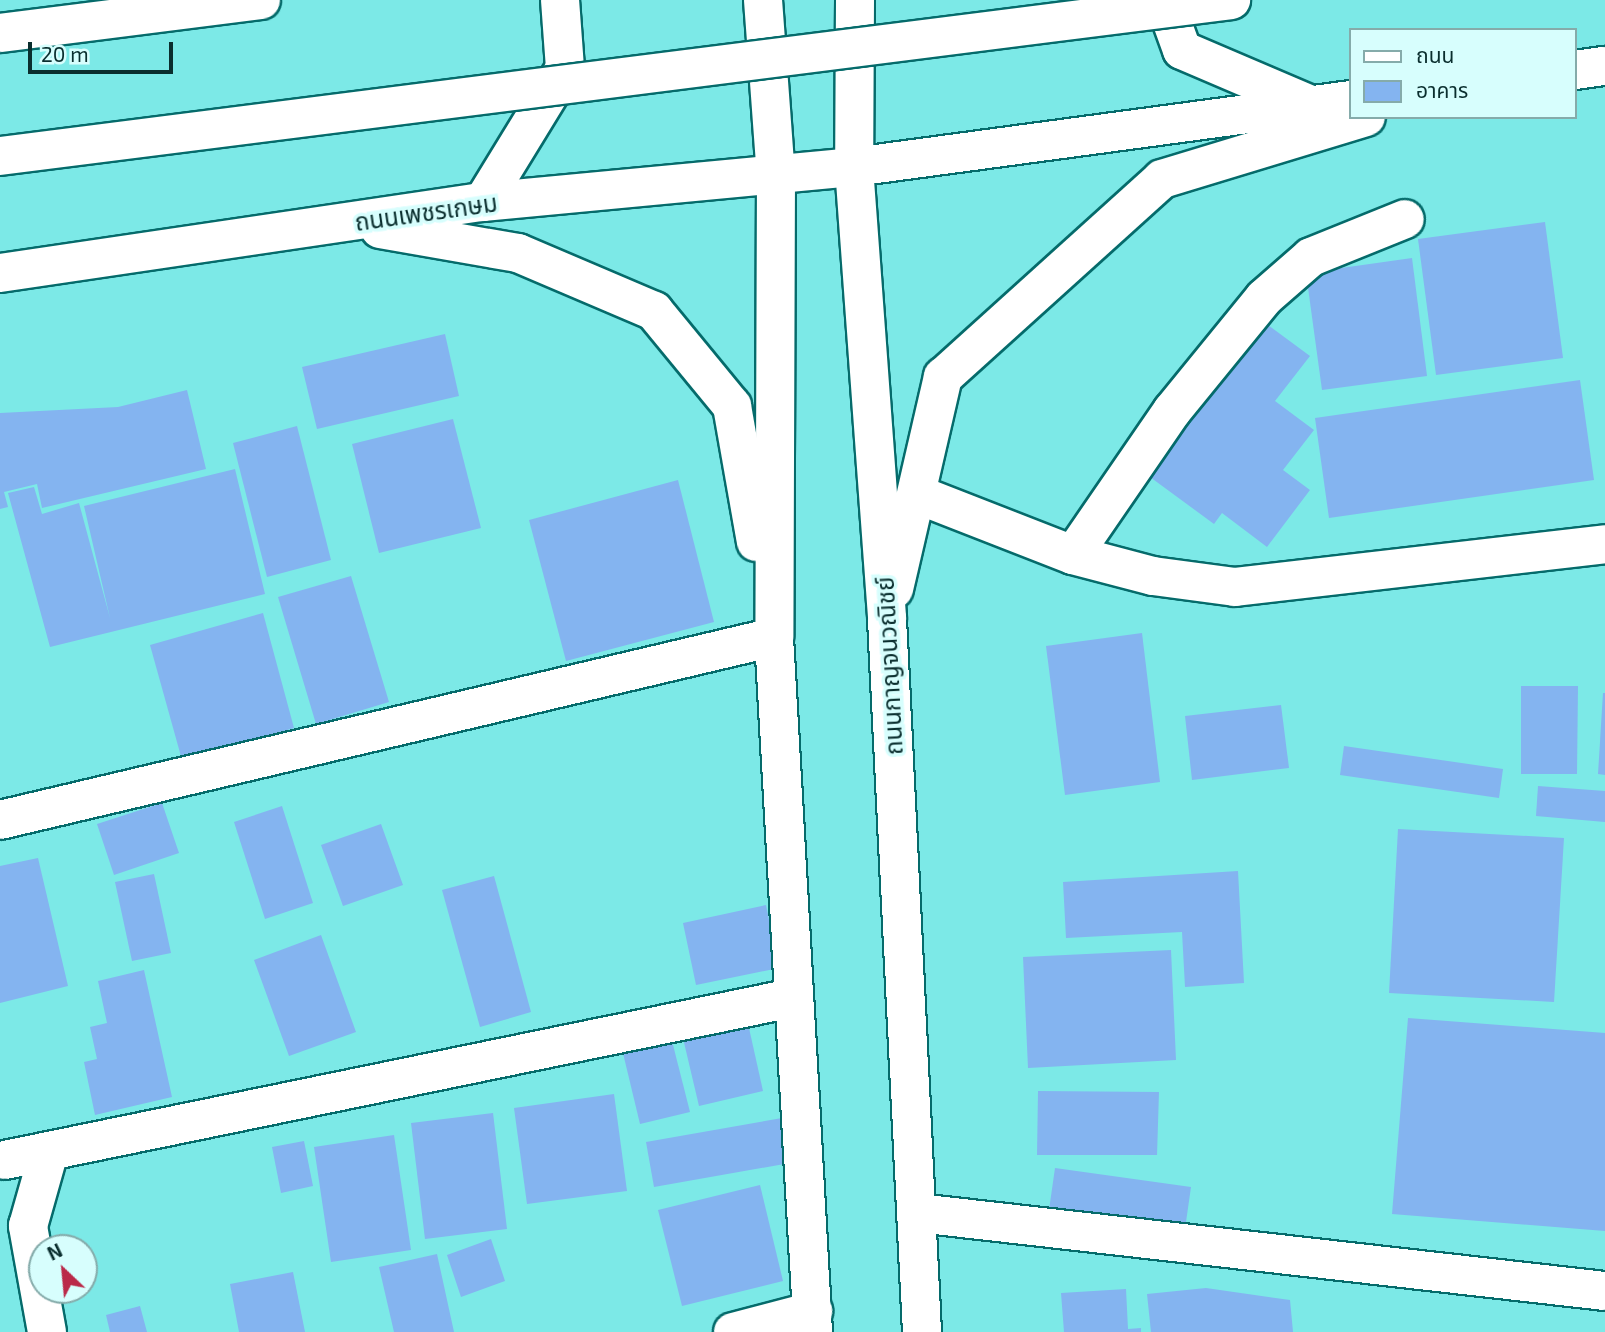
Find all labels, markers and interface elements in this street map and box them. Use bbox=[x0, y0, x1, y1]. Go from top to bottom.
scale bar bbox=[32, 28, 177, 72]
legend bbox=[1350, 28, 1577, 119]
text: 20 m bbox=[41, 41, 89, 66]
text: ถนน bbox=[1416, 42, 1454, 67]
text: อาคาร bbox=[1416, 77, 1468, 102]
street label: ถนนเพชรเกษม bbox=[353, 188, 499, 236]
street label: ถนนกาญจนวณิชย์ bbox=[870, 576, 908, 756]
north arrow bbox=[28, 1234, 98, 1304]
text: N bbox=[43, 1238, 66, 1265]

